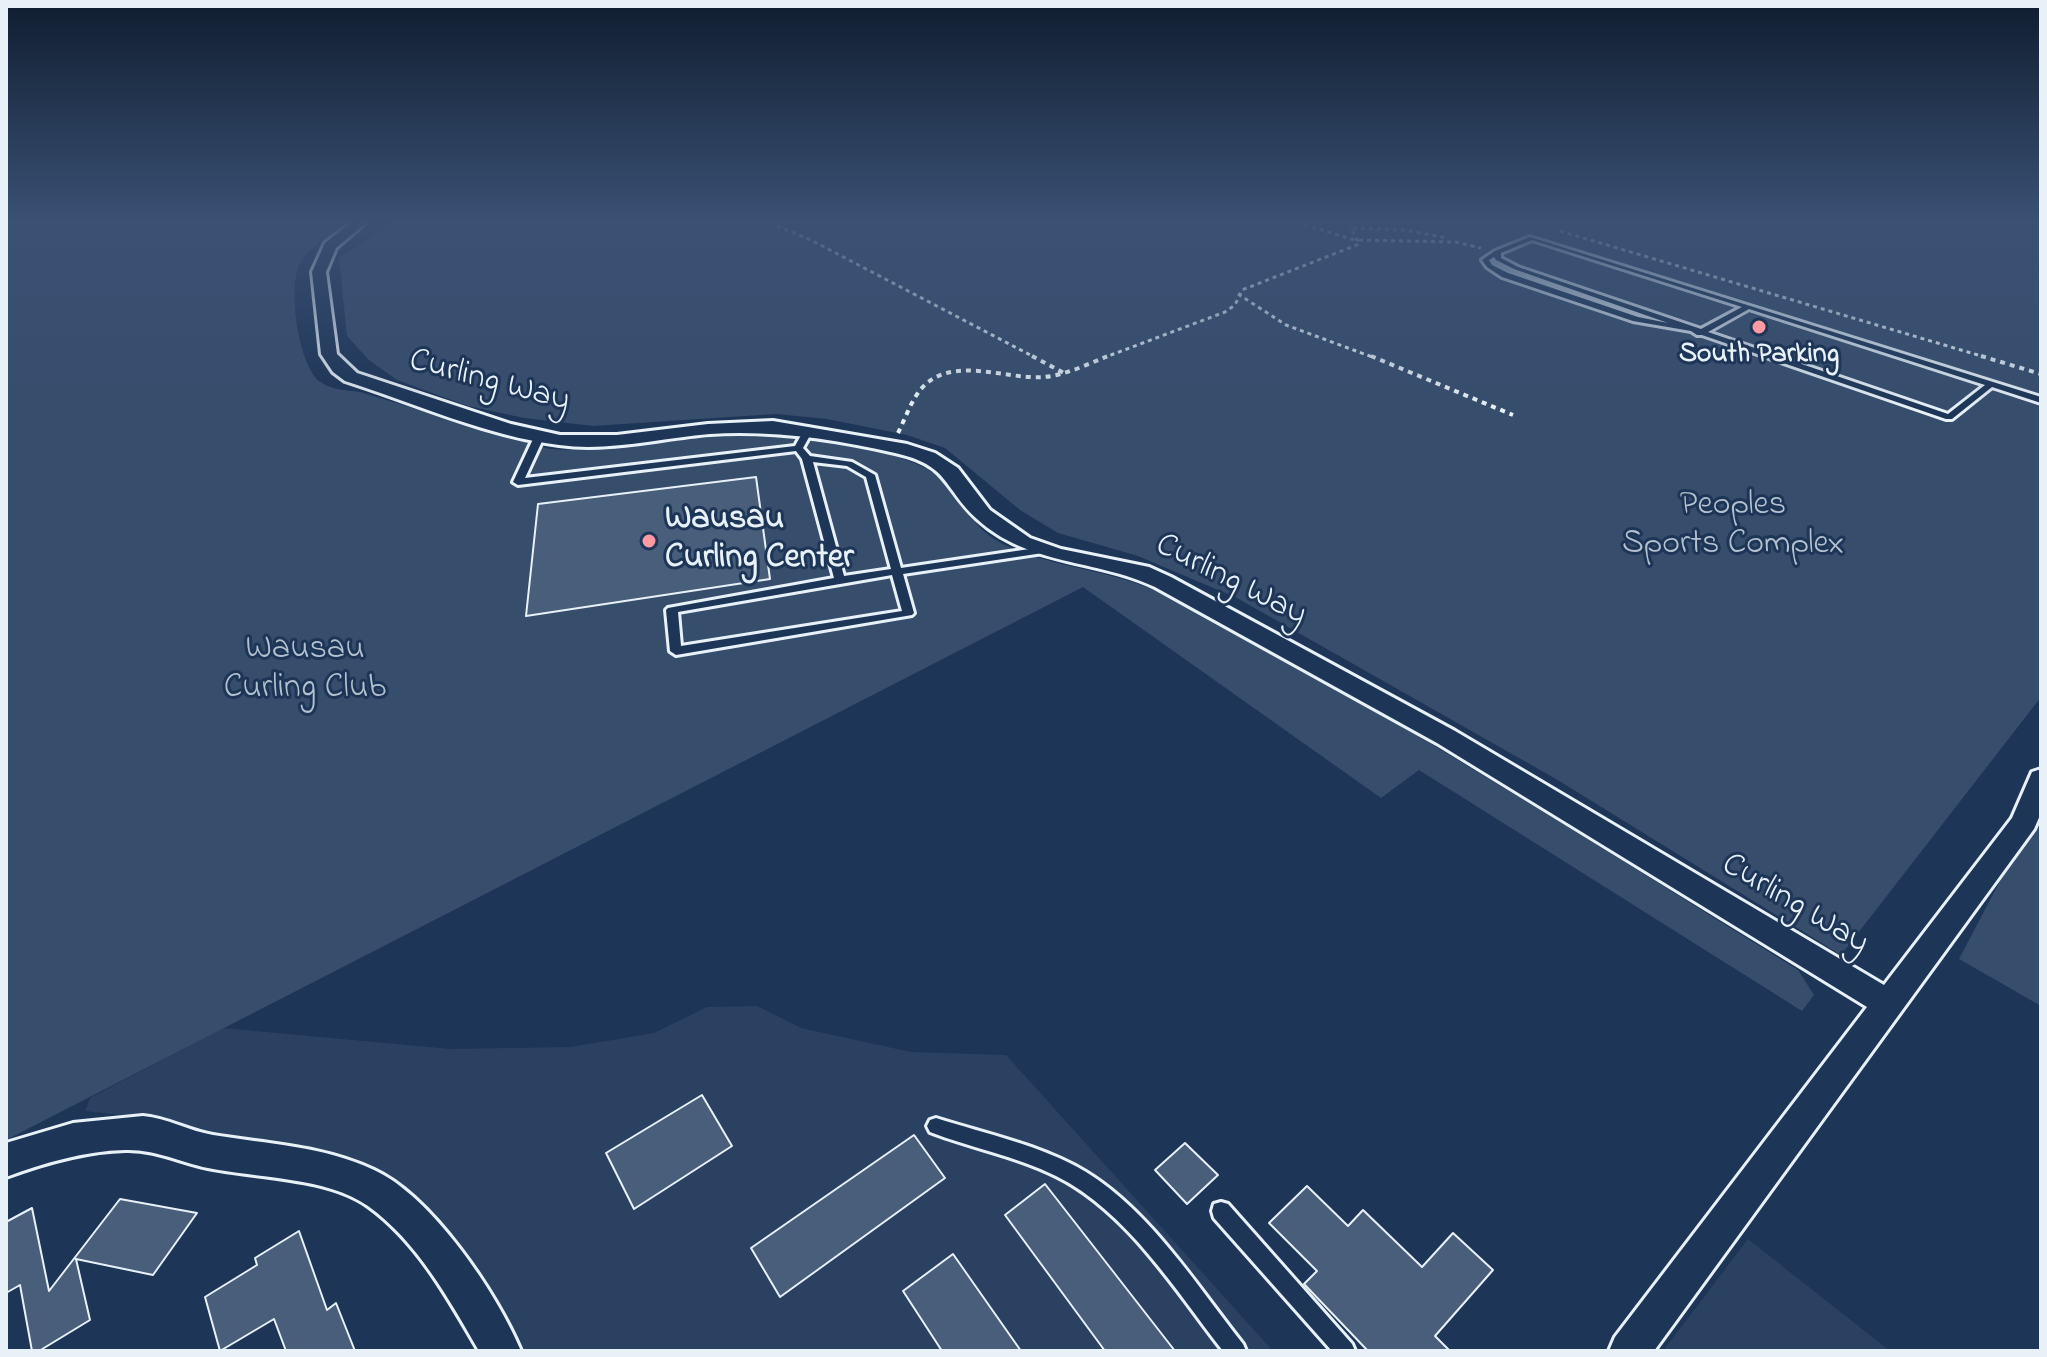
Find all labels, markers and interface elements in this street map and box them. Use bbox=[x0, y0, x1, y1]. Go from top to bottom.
marker: South Parking bbox=[1750, 318, 1768, 336]
place label: South Parking bbox=[1679, 339, 1839, 373]
street label: Curling Way bbox=[404, 342, 574, 424]
park label: Peoples Sports Complex bbox=[1622, 487, 1844, 566]
place label: Wausau Curling Center bbox=[665, 501, 854, 580]
street label: Curling Way bbox=[1147, 526, 1313, 638]
marker: Wausau Curling Center bbox=[640, 532, 658, 550]
park label: Wausau Curling Club bbox=[224, 631, 386, 710]
street label: Curling Way bbox=[1713, 846, 1875, 966]

